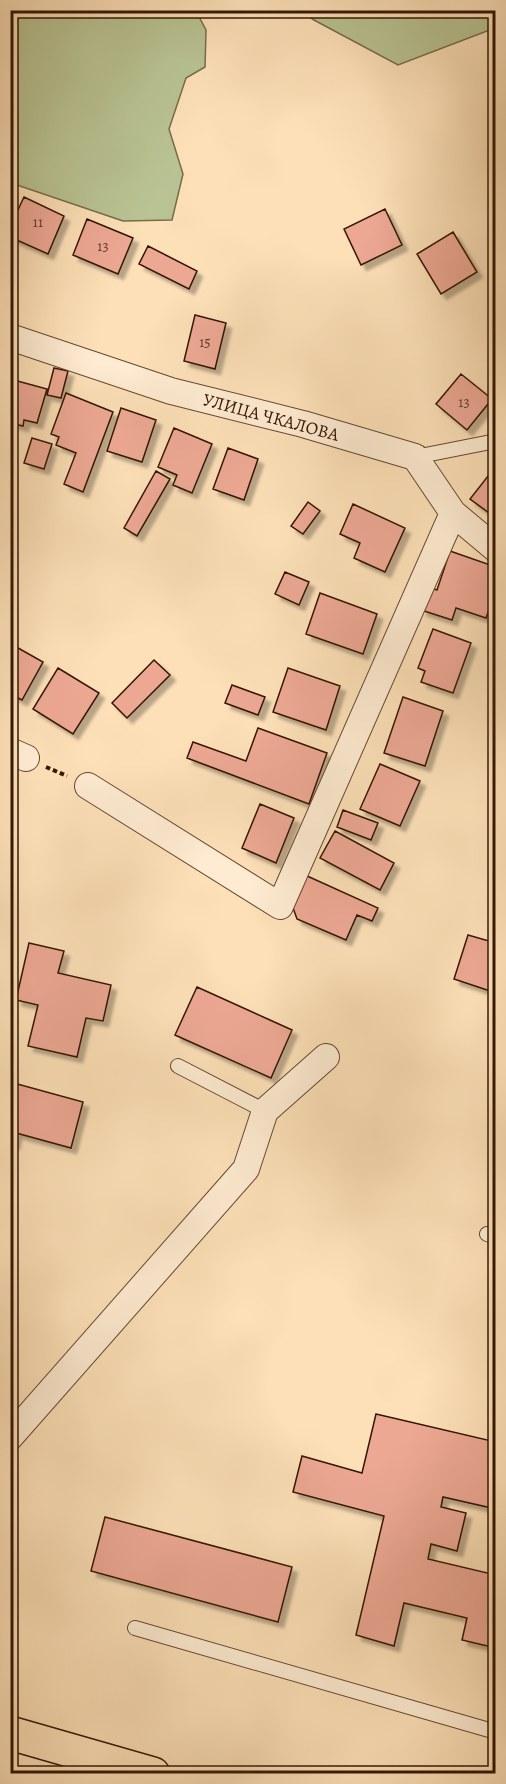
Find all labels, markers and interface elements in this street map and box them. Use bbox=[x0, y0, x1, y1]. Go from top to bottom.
house number: 11 bbox=[33, 212, 43, 232]
house number: 13 bbox=[97, 236, 109, 256]
house number: 15 bbox=[199, 332, 211, 352]
street label: УЛИЦА ЧКАЛОВА bbox=[200, 387, 342, 447]
house number: 13 bbox=[458, 392, 470, 412]

